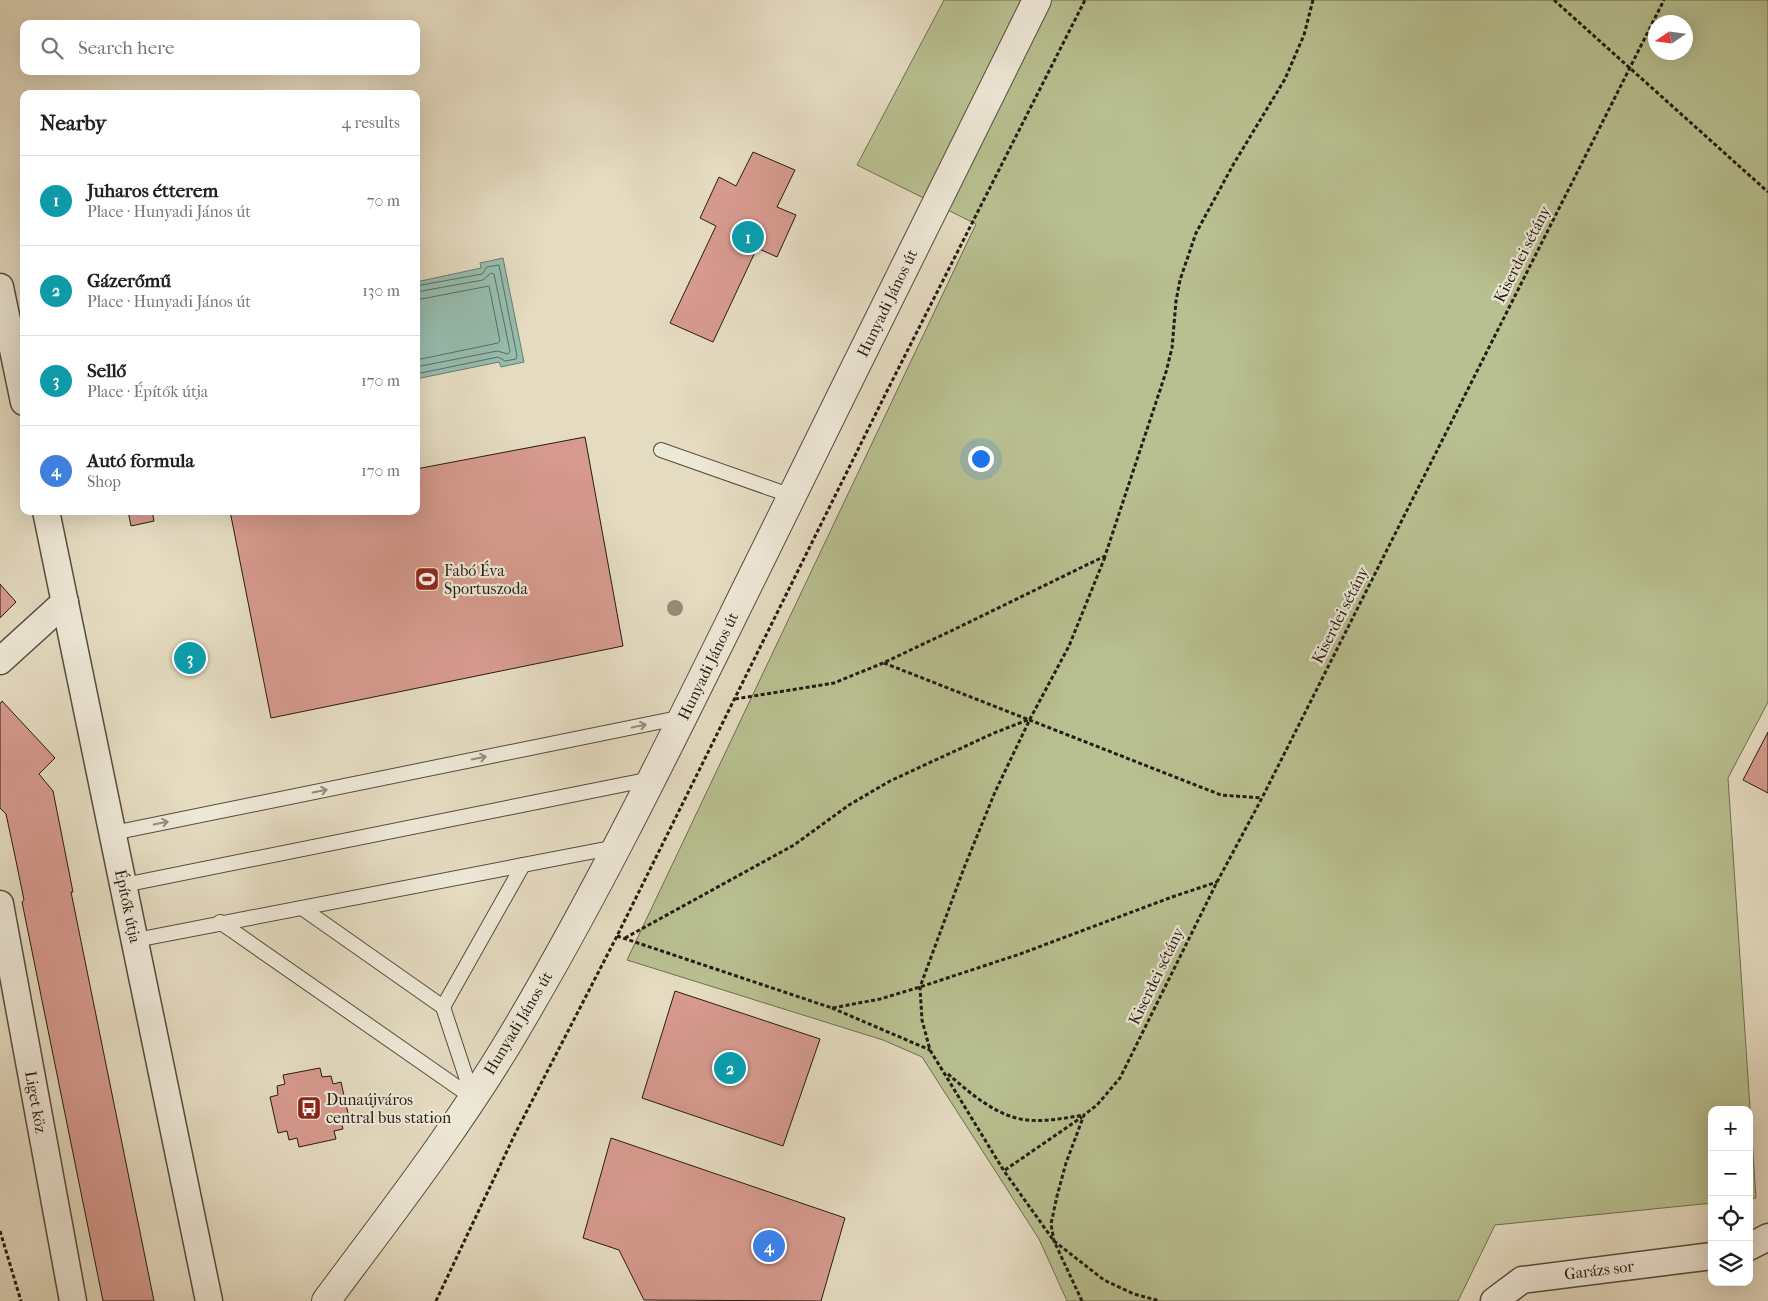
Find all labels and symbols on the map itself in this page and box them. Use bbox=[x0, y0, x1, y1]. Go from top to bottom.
north arrow bbox=[1648, 15, 1693, 60]
street label: Kiserdei sétány bbox=[1490, 202, 1555, 305]
pin: 1 bbox=[732, 218, 764, 256]
street label: Hunyadi János út bbox=[853, 246, 921, 360]
your location bbox=[968, 446, 994, 472]
place label: Fabó Éva Sportuszoda bbox=[444, 560, 528, 598]
street label: Kiserdei sétány bbox=[1308, 563, 1373, 666]
sports icon: Fabó Éva Sportuszoda bbox=[414, 566, 440, 592]
street label: Hunyadi János út bbox=[674, 609, 742, 723]
pin: 3 bbox=[174, 639, 206, 677]
one-way arrow bbox=[630, 720, 646, 730]
one-way arrow bbox=[471, 753, 487, 762]
one-way arrow bbox=[312, 785, 328, 795]
one-way arrow bbox=[152, 818, 168, 827]
street label: Építők útja bbox=[111, 867, 146, 945]
street label: Kiserdei sétány bbox=[1124, 924, 1188, 1028]
street label: Hunyadi János út bbox=[480, 968, 557, 1078]
pin: 2 bbox=[714, 1049, 746, 1087]
street label: Liget köz bbox=[21, 1069, 51, 1135]
place label: Dunaújváros central bus station bbox=[326, 1090, 452, 1127]
bus stop icon: Dunaújváros central bus station bbox=[296, 1095, 322, 1121]
pin: 4 bbox=[753, 1227, 785, 1265]
street label: Garázs sor bbox=[1563, 1256, 1635, 1284]

